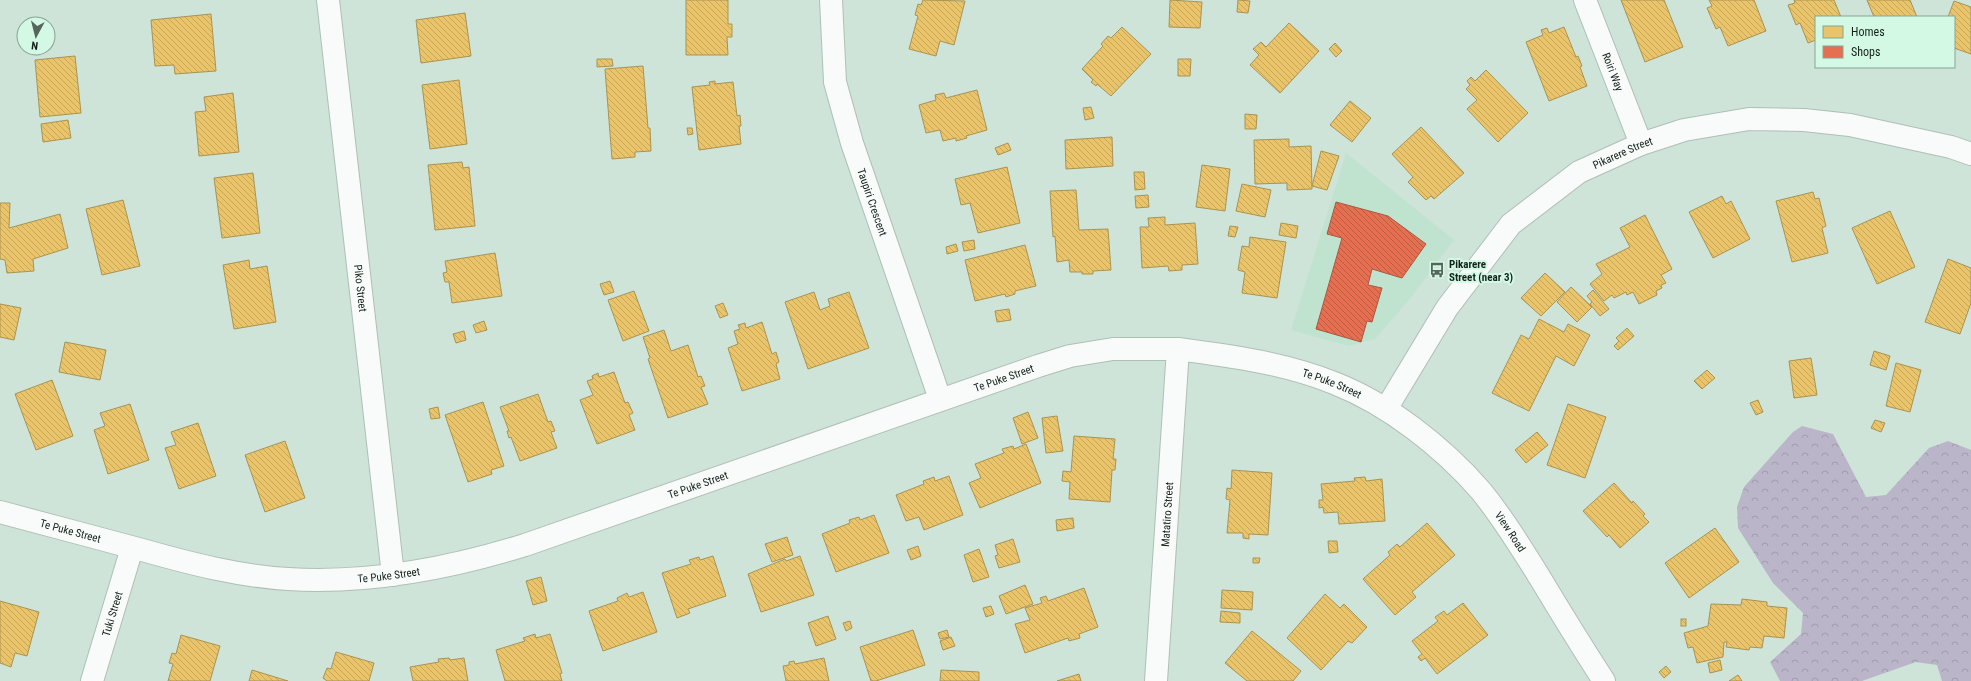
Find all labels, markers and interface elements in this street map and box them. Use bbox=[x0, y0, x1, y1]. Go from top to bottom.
north arrow bbox=[16, 16, 56, 56]
legend bbox=[1815, 16, 1955, 68]
text: Homes bbox=[1851, 25, 1885, 39]
text: N bbox=[30, 39, 39, 52]
text: Shops bbox=[1851, 45, 1880, 59]
street label: Roiri Way bbox=[1599, 51, 1626, 93]
street label: Pikarere Street bbox=[1591, 135, 1654, 172]
street label: Taupiri Crescent bbox=[854, 167, 890, 238]
place label: Pikarere Street (near 3) bbox=[1449, 258, 1513, 284]
bus stop icon: Pikarere Street (near 3) bbox=[1428, 261, 1446, 279]
street label: Piko Street bbox=[351, 264, 369, 313]
street label: Te Puke Street bbox=[972, 362, 1036, 395]
street label: Te Puke Street bbox=[1301, 366, 1364, 401]
street label: Te Puke Street bbox=[666, 469, 730, 502]
street label: Matatiro Street bbox=[1159, 482, 1176, 547]
street label: View Road bbox=[1492, 509, 1528, 555]
street label: Te Puke Street bbox=[39, 517, 102, 546]
street label: Te Puke Street bbox=[357, 565, 421, 586]
street label: Tuki Street bbox=[100, 590, 126, 638]

